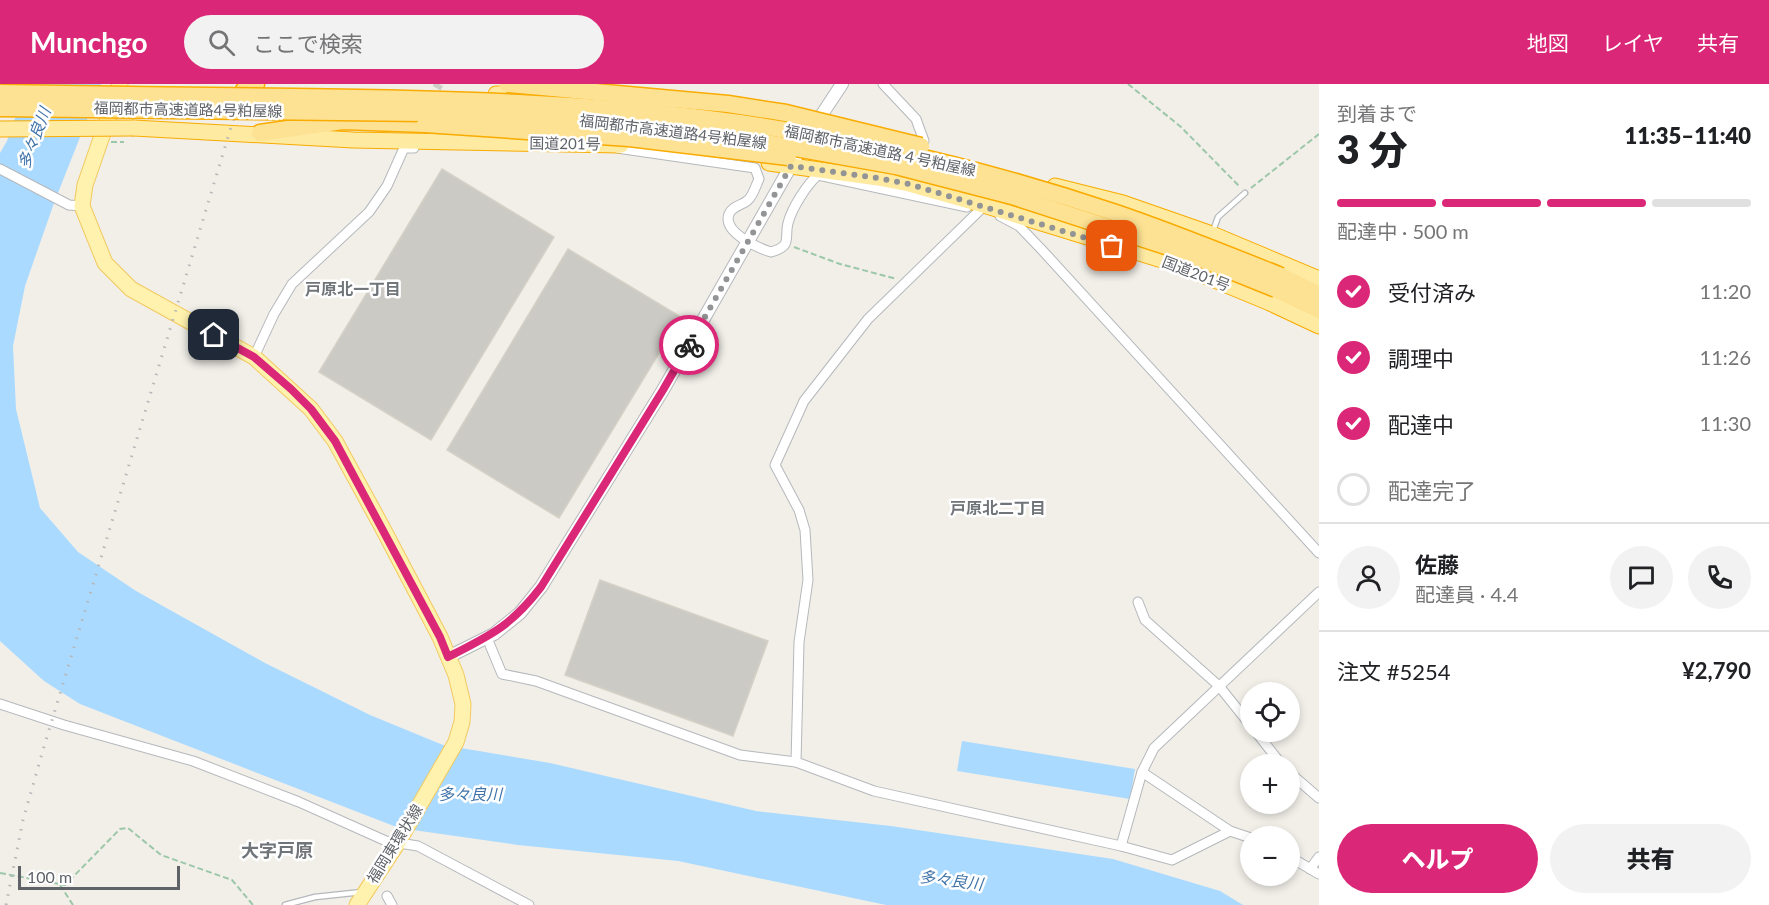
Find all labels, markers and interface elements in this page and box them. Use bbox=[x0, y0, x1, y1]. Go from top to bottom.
search box bbox=[184, 15, 604, 69]
text: Munchgo bbox=[30, 25, 148, 59]
icon: search bbox=[205, 26, 238, 59]
text: ここで検索 bbox=[253, 30, 363, 57]
text: 地図 bbox=[1527, 30, 1569, 55]
text: レイヤ bbox=[1602, 30, 1664, 55]
text: 共有 bbox=[1697, 30, 1739, 55]
street label: 福岡都市高速道路4号粕屋線 bbox=[94, 98, 283, 120]
text: 到着まで bbox=[1337, 101, 1417, 125]
water label: 多々良川 bbox=[13, 103, 55, 171]
street label: 福岡都市高速道路4号粕屋線 bbox=[578, 111, 768, 151]
street label: 福岡都市高速道路４号粕屋線 bbox=[783, 121, 977, 179]
text: 11:35–11:40 bbox=[1625, 122, 1751, 149]
text: 3 分 bbox=[1337, 126, 1408, 172]
street label: 国道201号 bbox=[529, 133, 601, 153]
text: 配達中 · 500 m bbox=[1337, 219, 1469, 243]
pin bbox=[1086, 220, 1137, 271]
icon: bag bbox=[1095, 229, 1128, 262]
street label: 国道201号 bbox=[1160, 252, 1233, 294]
icon: check bbox=[1337, 275, 1370, 308]
district label: 戸原北一丁目 bbox=[305, 279, 401, 298]
text: 受付済み bbox=[1388, 279, 1476, 306]
text: 11:20 bbox=[1700, 279, 1751, 303]
pin bbox=[188, 309, 239, 360]
courier bbox=[659, 315, 719, 375]
icon: home bbox=[197, 318, 230, 351]
icon: bike bbox=[673, 329, 706, 362]
icon: check bbox=[1337, 341, 1370, 374]
text: 調理中 bbox=[1388, 345, 1454, 372]
text: 11:26 bbox=[1700, 345, 1751, 369]
icon: check bbox=[1337, 407, 1370, 440]
text: 配達中 bbox=[1388, 411, 1454, 438]
text: 11:30 bbox=[1700, 411, 1751, 435]
text: 配達完了 bbox=[1388, 477, 1476, 504]
district label: 戸原北二丁目 bbox=[950, 498, 1046, 517]
button: person bbox=[1337, 546, 1400, 609]
button: chat bbox=[1610, 546, 1673, 609]
button: phone bbox=[1688, 546, 1751, 609]
text: 佐藤 bbox=[1415, 551, 1459, 578]
text: 配達員 · 4.4 bbox=[1415, 582, 1518, 606]
text: ¥2,790 bbox=[1682, 657, 1751, 684]
text: 注文 #5254 bbox=[1337, 658, 1450, 685]
map controls bbox=[1240, 682, 1300, 886]
button: locate bbox=[1240, 682, 1300, 742]
button: + bbox=[1240, 754, 1300, 814]
water label: 多々良川 bbox=[438, 784, 504, 803]
street label: 福岡東環状線 bbox=[363, 801, 426, 886]
button: ヘルプ bbox=[1337, 824, 1538, 893]
button: 共有 bbox=[1550, 824, 1751, 893]
button: − bbox=[1240, 826, 1300, 886]
district label: 大字戸原 bbox=[241, 839, 313, 861]
scale bar bbox=[18, 863, 180, 890]
water label: 多々良川 bbox=[918, 866, 986, 893]
text: 100 m bbox=[27, 867, 72, 886]

